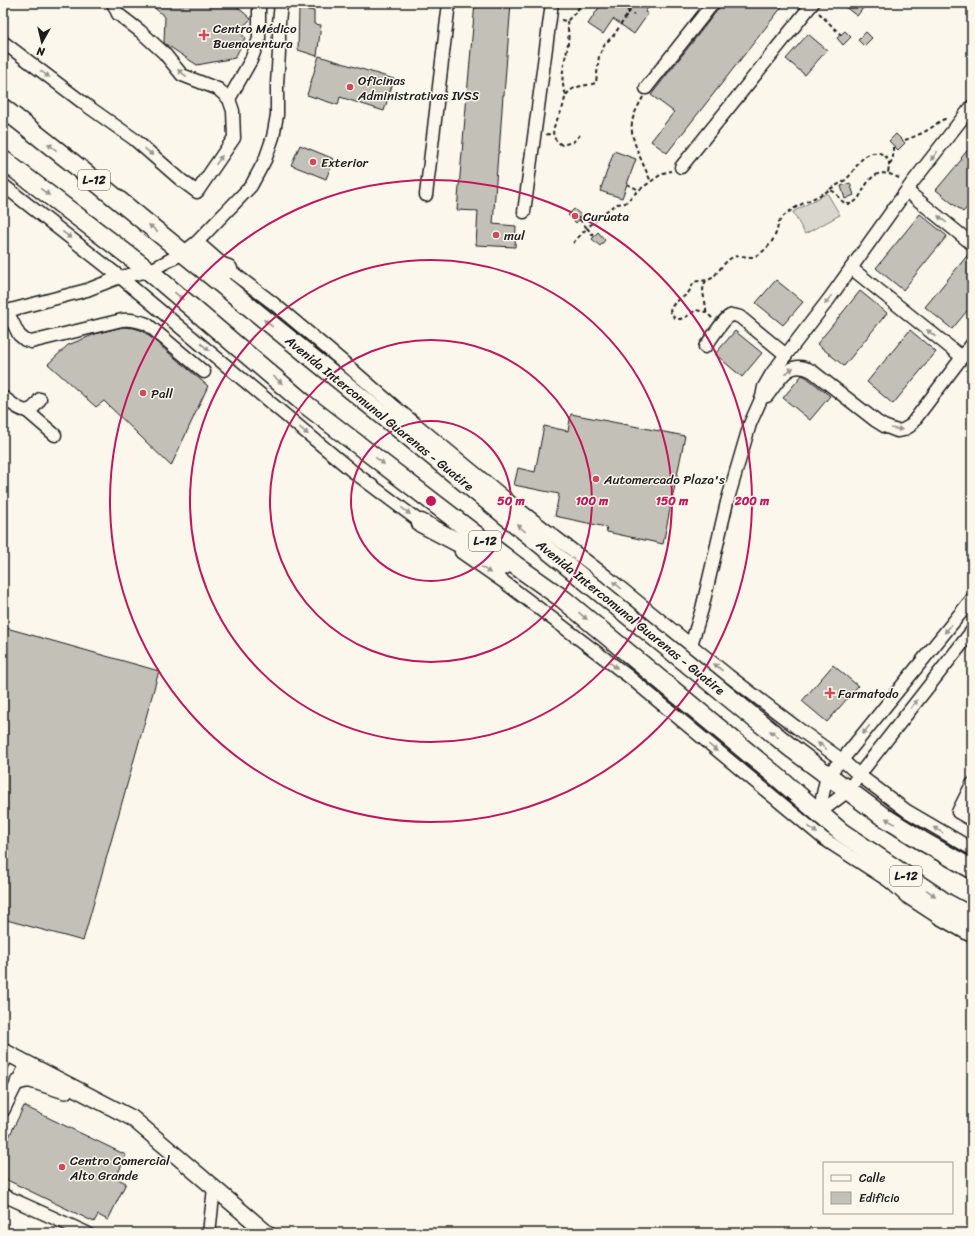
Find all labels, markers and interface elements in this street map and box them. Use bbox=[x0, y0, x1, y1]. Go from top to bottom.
place label: Centro Médico Buenaventura bbox=[213, 17, 297, 55]
north arrow bbox=[22, 22, 62, 62]
marker: Centro Médico Buenaventura bbox=[198, 29, 210, 41]
text: N bbox=[35, 41, 47, 61]
one-way arrow bbox=[177, 69, 188, 77]
place label: Oficinas Administrativas IVSS bbox=[357, 69, 479, 107]
one-way arrow bbox=[40, 70, 51, 78]
marker: Oficinas Administrativas IVSS bbox=[345, 82, 355, 92]
one-way arrow bbox=[46, 142, 57, 151]
one-way arrow bbox=[145, 147, 154, 156]
one-way arrow bbox=[929, 150, 938, 161]
place label: Exterior bbox=[321, 151, 369, 174]
one-way arrow bbox=[215, 154, 223, 165]
marker: Exterior bbox=[308, 157, 318, 167]
road number: L-12 bbox=[78, 170, 110, 190]
one-way arrow bbox=[40, 188, 51, 196]
place label: Curuata bbox=[583, 205, 630, 228]
marker: Curuata bbox=[570, 211, 580, 221]
one-way arrow bbox=[936, 215, 947, 224]
one-way arrow bbox=[147, 224, 158, 233]
place label: mul bbox=[504, 224, 525, 247]
marker: mul bbox=[491, 230, 501, 240]
one-way arrow bbox=[61, 231, 72, 240]
one-way arrow bbox=[174, 292, 184, 301]
one-way arrow bbox=[824, 294, 832, 305]
one-way arrow bbox=[263, 318, 274, 327]
street label: Avenida Intercomunal Guarenas - Guatire bbox=[279, 329, 479, 497]
one-way arrow bbox=[926, 329, 937, 337]
one-way arrow bbox=[199, 342, 210, 351]
one-way arrow bbox=[783, 367, 794, 375]
one-way arrow bbox=[273, 376, 283, 385]
place label: Pall bbox=[151, 382, 173, 405]
marker: Pall bbox=[138, 388, 148, 398]
one-way arrow bbox=[298, 426, 309, 435]
one-way arrow bbox=[891, 426, 903, 432]
one-way arrow bbox=[375, 457, 386, 465]
place label: Automercado Plaza's bbox=[603, 468, 725, 491]
marker: Automercado Plaza's bbox=[591, 474, 601, 484]
text: 50 m bbox=[497, 490, 525, 512]
text: 100 m bbox=[576, 490, 609, 512]
text: 150 m bbox=[656, 490, 689, 512]
text: 200 m bbox=[734, 490, 770, 512]
centre of rings bbox=[424, 494, 438, 508]
one-way arrow bbox=[400, 507, 411, 515]
one-way arrow bbox=[516, 524, 527, 533]
road number: L-12 bbox=[469, 531, 501, 551]
street label: Avenida Intercomunal Guarenas - Guatire bbox=[530, 533, 730, 701]
one-way arrow bbox=[481, 566, 492, 574]
one-way arrow bbox=[612, 580, 623, 589]
one-way arrow bbox=[578, 612, 589, 621]
one-way arrow bbox=[943, 624, 952, 635]
one-way arrow bbox=[607, 660, 618, 669]
one-way arrow bbox=[713, 662, 724, 671]
place label: Farmatodo bbox=[838, 682, 899, 705]
marker: Farmatodo bbox=[825, 688, 835, 698]
one-way arrow bbox=[910, 699, 918, 710]
one-way arrow bbox=[861, 725, 870, 736]
one-way arrow bbox=[769, 730, 780, 739]
one-way arrow bbox=[816, 742, 827, 750]
one-way arrow bbox=[707, 743, 718, 752]
one-way arrow bbox=[885, 817, 895, 825]
one-way arrow bbox=[808, 826, 819, 835]
one-way arrow bbox=[932, 826, 944, 833]
road number: L-12 bbox=[890, 866, 922, 886]
one-way arrow bbox=[926, 889, 937, 897]
place label: Centro Comercial Alto Grande bbox=[69, 1149, 170, 1187]
marker: Centro Comercial Alto Grande bbox=[57, 1162, 67, 1172]
legend bbox=[823, 1162, 953, 1214]
text: Calle bbox=[859, 1167, 886, 1189]
text: Edificio bbox=[859, 1187, 899, 1209]

